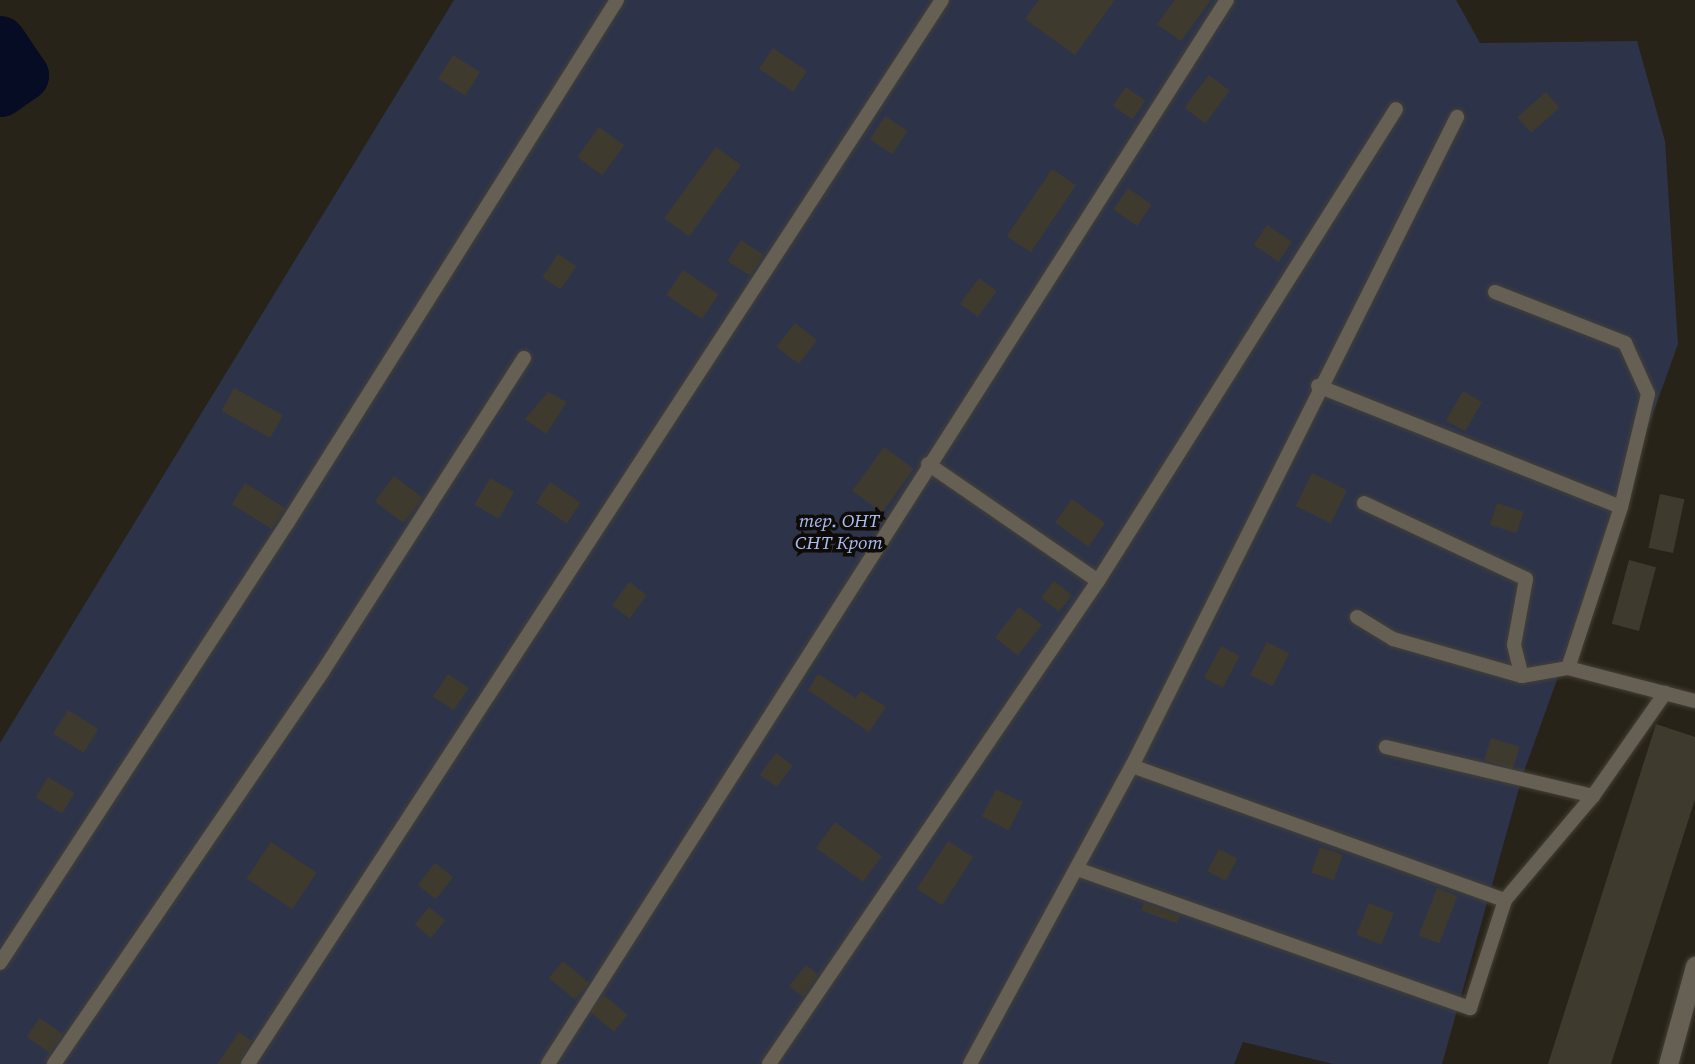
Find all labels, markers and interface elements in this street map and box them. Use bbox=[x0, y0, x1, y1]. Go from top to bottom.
park label: тер. ОНТ СНТ Крот bbox=[795, 510, 883, 554]

